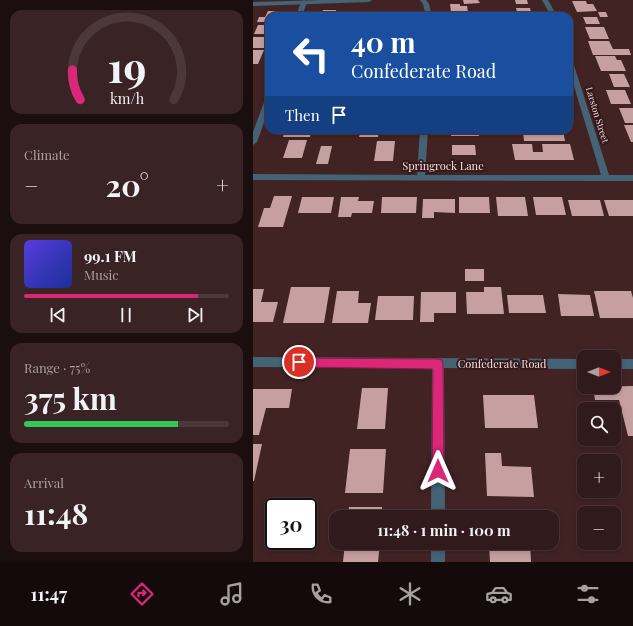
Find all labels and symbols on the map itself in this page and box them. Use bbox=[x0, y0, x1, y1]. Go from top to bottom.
street label: Larston Street bbox=[584, 85, 612, 145]
street label: Springrock Lane bbox=[402, 158, 484, 173]
pin bbox=[282, 345, 316, 379]
north arrow bbox=[577, 350, 621, 394]
street label: Confederate Road bbox=[458, 356, 547, 371]
position arrow bbox=[417, 450, 459, 492]
speed limit sign: 30 bbox=[265, 498, 317, 550]

